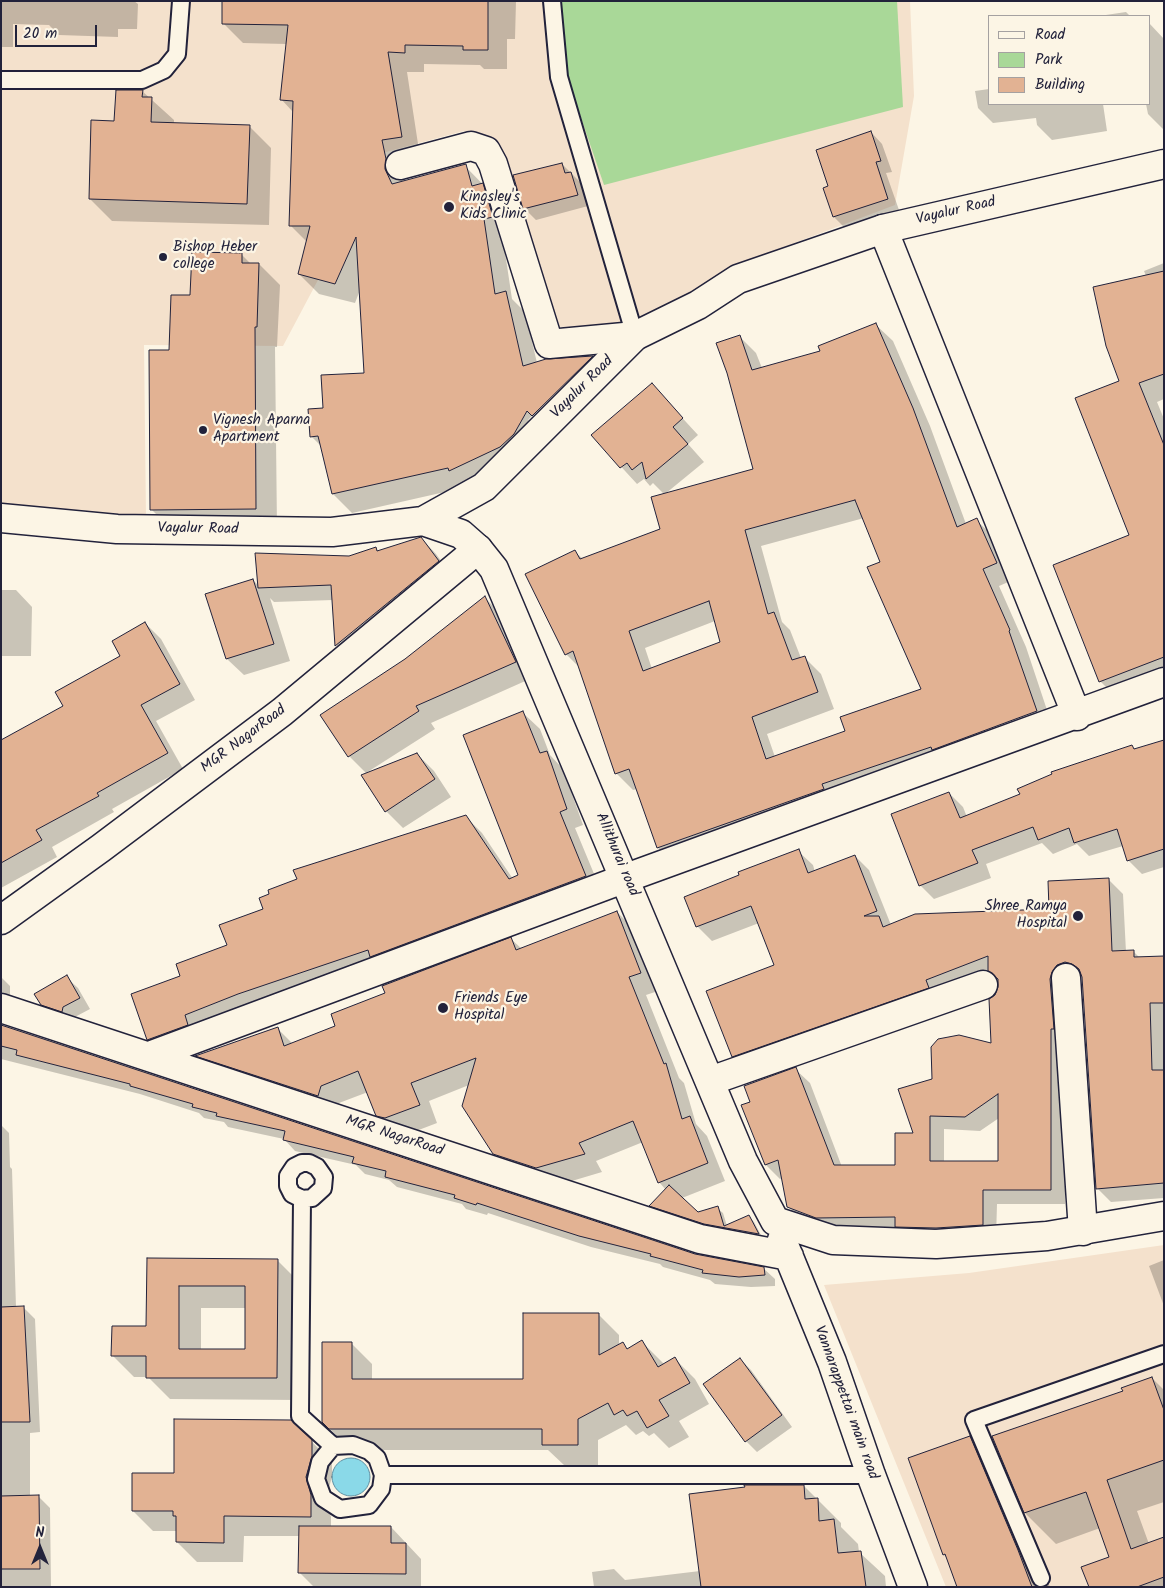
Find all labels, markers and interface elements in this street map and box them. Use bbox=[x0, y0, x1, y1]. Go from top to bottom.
scale bar bbox=[18, 15, 100, 47]
legend bbox=[988, 15, 1150, 105]
text: 20 m bbox=[23, 22, 57, 46]
text: Road bbox=[1035, 23, 1065, 47]
text: Park bbox=[1035, 48, 1062, 72]
text: Building bbox=[1035, 73, 1085, 97]
place label: Kingsley's Kids Clinic bbox=[460, 189, 527, 224]
street label: Vayalur Road bbox=[914, 194, 998, 230]
marker: Kingsley's Kids Clinic bbox=[442, 200, 456, 214]
place label: Bishop Heber college bbox=[173, 239, 257, 274]
marker: Bishop Heber college bbox=[157, 251, 169, 263]
street label: Vayalur Road bbox=[548, 353, 618, 423]
place label: Vignesh Aparna Apartment bbox=[213, 412, 310, 447]
marker: Vignesh Aparna Apartment bbox=[197, 424, 209, 436]
street label: Vayalur Road bbox=[157, 520, 239, 540]
street label: MGR NagarRoad bbox=[198, 702, 290, 778]
street label: Allithurai road bbox=[590, 811, 642, 899]
place label: Shree Ramya Hospital bbox=[985, 898, 1067, 933]
marker: Shree Ramya Hospital bbox=[1071, 909, 1085, 923]
place label: Friends Eye Hospital bbox=[454, 990, 528, 1025]
marker: Friends Eye Hospital bbox=[436, 1001, 450, 1015]
street label: MGR NagarRoad bbox=[343, 1113, 445, 1161]
street label: Vannarappettai main road bbox=[809, 1324, 881, 1482]
text: N bbox=[36, 1522, 44, 1544]
north arrow bbox=[15, 1523, 65, 1573]

